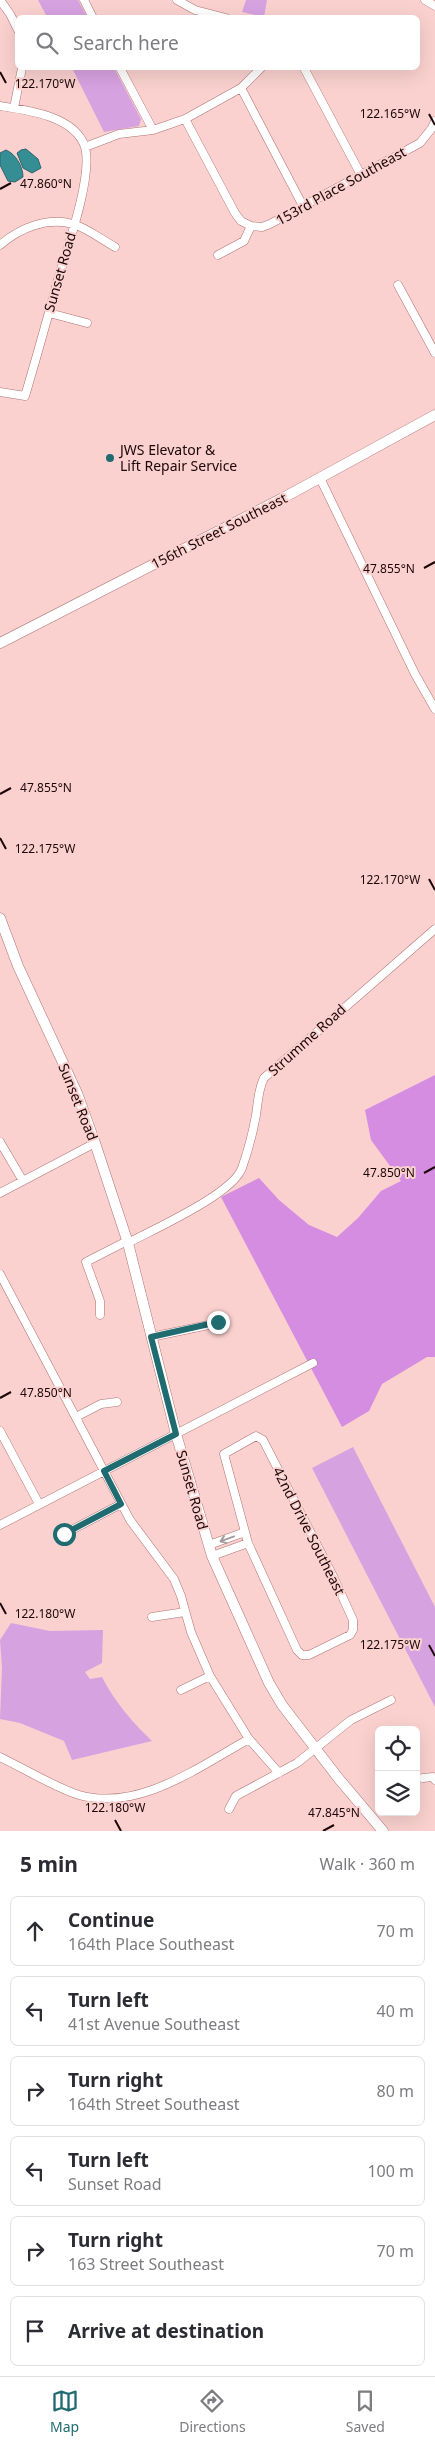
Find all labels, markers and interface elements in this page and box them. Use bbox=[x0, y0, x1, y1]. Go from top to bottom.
search box bbox=[15, 15, 420, 70]
icon: search bbox=[33, 29, 61, 57]
text: Search here bbox=[73, 30, 179, 56]
text: 122.170°W bbox=[15, 75, 75, 92]
text: 122.165°W bbox=[360, 105, 420, 122]
street label: 153rd Place Southeast bbox=[272, 142, 409, 229]
text: 47.860°N bbox=[20, 175, 72, 192]
street label: Sunset Road bbox=[39, 230, 80, 314]
place label: JWS Elevator & Lift Repair Service bbox=[118, 440, 237, 475]
marker: JWS Elevator & Lift Repair Service bbox=[104, 452, 116, 464]
street label: 156th Street Southeast bbox=[148, 488, 290, 573]
text: 47.855°N bbox=[363, 560, 415, 577]
text: 47.855°N bbox=[20, 779, 72, 796]
text: 122.175°W bbox=[15, 840, 75, 857]
text: 122.170°W bbox=[360, 871, 420, 888]
street label: Strumme Road bbox=[264, 1000, 350, 1080]
street label: Sunset Road bbox=[54, 1060, 103, 1143]
text: 47.850°N bbox=[363, 1164, 415, 1181]
route end bbox=[207, 1311, 230, 1334]
text: 47.850°N bbox=[20, 1384, 72, 1401]
street label: Sunset Road bbox=[172, 1448, 213, 1532]
street label: 42nd Drive Southeast bbox=[269, 1464, 350, 1598]
route start bbox=[53, 1523, 76, 1546]
one-way arrow bbox=[220, 1535, 235, 1544]
text: 122.180°W bbox=[15, 1605, 75, 1622]
text: 122.175°W bbox=[360, 1636, 420, 1653]
map controls bbox=[375, 1726, 420, 1816]
button: locate bbox=[375, 1726, 420, 1771]
button: layers bbox=[375, 1771, 420, 1816]
text: 122.180°W bbox=[85, 1799, 145, 1816]
text: 47.845°N bbox=[308, 1804, 360, 1821]
text: 5 min bbox=[20, 1850, 78, 1878]
text: Walk · 360 m bbox=[320, 1853, 415, 1875]
text: Continue bbox=[68, 1907, 154, 1933]
icon: ahead bbox=[21, 1917, 49, 1945]
text: 70 m bbox=[377, 1920, 414, 1942]
text: 164th Place Southeast bbox=[68, 1933, 234, 1955]
text: Turn left bbox=[68, 1987, 149, 2013]
icon: left bbox=[21, 1997, 49, 2025]
text: 40 m bbox=[377, 2000, 414, 2022]
text: 41st Avenue Southeast bbox=[68, 2013, 240, 2035]
text: Turn right bbox=[68, 2067, 163, 2093]
icon: right bbox=[21, 2077, 49, 2105]
text: 80 m bbox=[377, 2080, 414, 2102]
text: 164th Street Southeast bbox=[68, 2093, 240, 2115]
text: Turn left bbox=[68, 2147, 149, 2173]
icon: left bbox=[21, 2157, 49, 2185]
text: 100 m bbox=[367, 2160, 414, 2182]
text: Sunset Road bbox=[68, 2173, 162, 2195]
text: Turn right bbox=[68, 2227, 163, 2253]
icon: right bbox=[21, 2237, 49, 2265]
text: 70 m bbox=[377, 2240, 414, 2262]
text: 163 Street Southeast bbox=[68, 2253, 224, 2275]
icon: arrive bbox=[21, 2317, 49, 2345]
text: Arrive at destination bbox=[68, 2318, 264, 2344]
tab: Map bbox=[50, 2387, 79, 2436]
tab: Directions bbox=[179, 2387, 246, 2436]
tab: Saved bbox=[346, 2387, 385, 2436]

